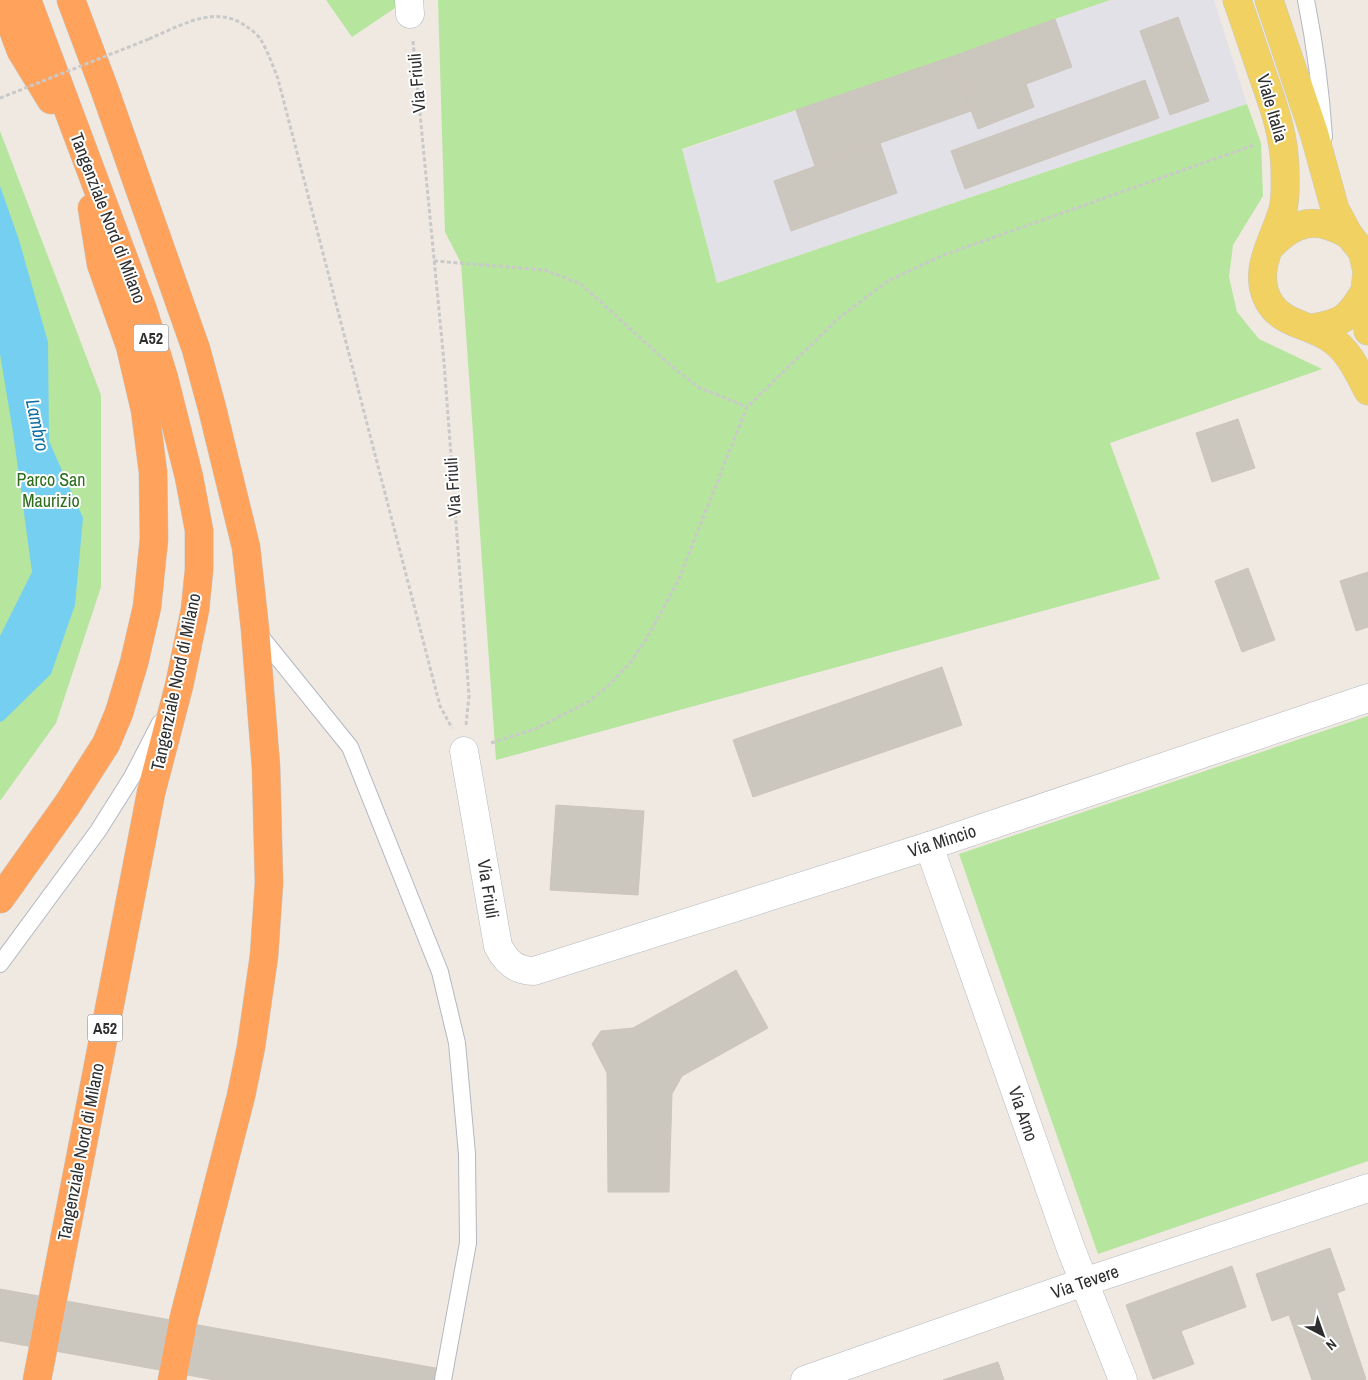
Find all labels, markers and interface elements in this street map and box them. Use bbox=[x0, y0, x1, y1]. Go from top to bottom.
street label: Via Friuli bbox=[401, 52, 432, 114]
street label: Viale Italia bbox=[1251, 71, 1294, 145]
street label: Tangenziale Nord di Milano bbox=[64, 129, 153, 307]
road number: A52 bbox=[134, 324, 168, 352]
water label: Lambro bbox=[20, 396, 56, 454]
street label: Via Friuli bbox=[438, 456, 467, 518]
park label: Parco San Maurizio bbox=[17, 467, 85, 513]
street label: Tangenziale Nord di Milano bbox=[144, 591, 207, 773]
street label: Via Mincio bbox=[905, 818, 979, 863]
street label: Via Friuli bbox=[471, 858, 506, 920]
road number: A52 bbox=[88, 1014, 122, 1042]
street label: Tangenziale Nord di Milano bbox=[51, 1061, 110, 1243]
street label: Via Arno bbox=[1002, 1083, 1044, 1145]
street label: Via Tevere bbox=[1048, 1258, 1122, 1305]
north arrow bbox=[1298, 1310, 1348, 1360]
text: N bbox=[1322, 1335, 1341, 1354]

